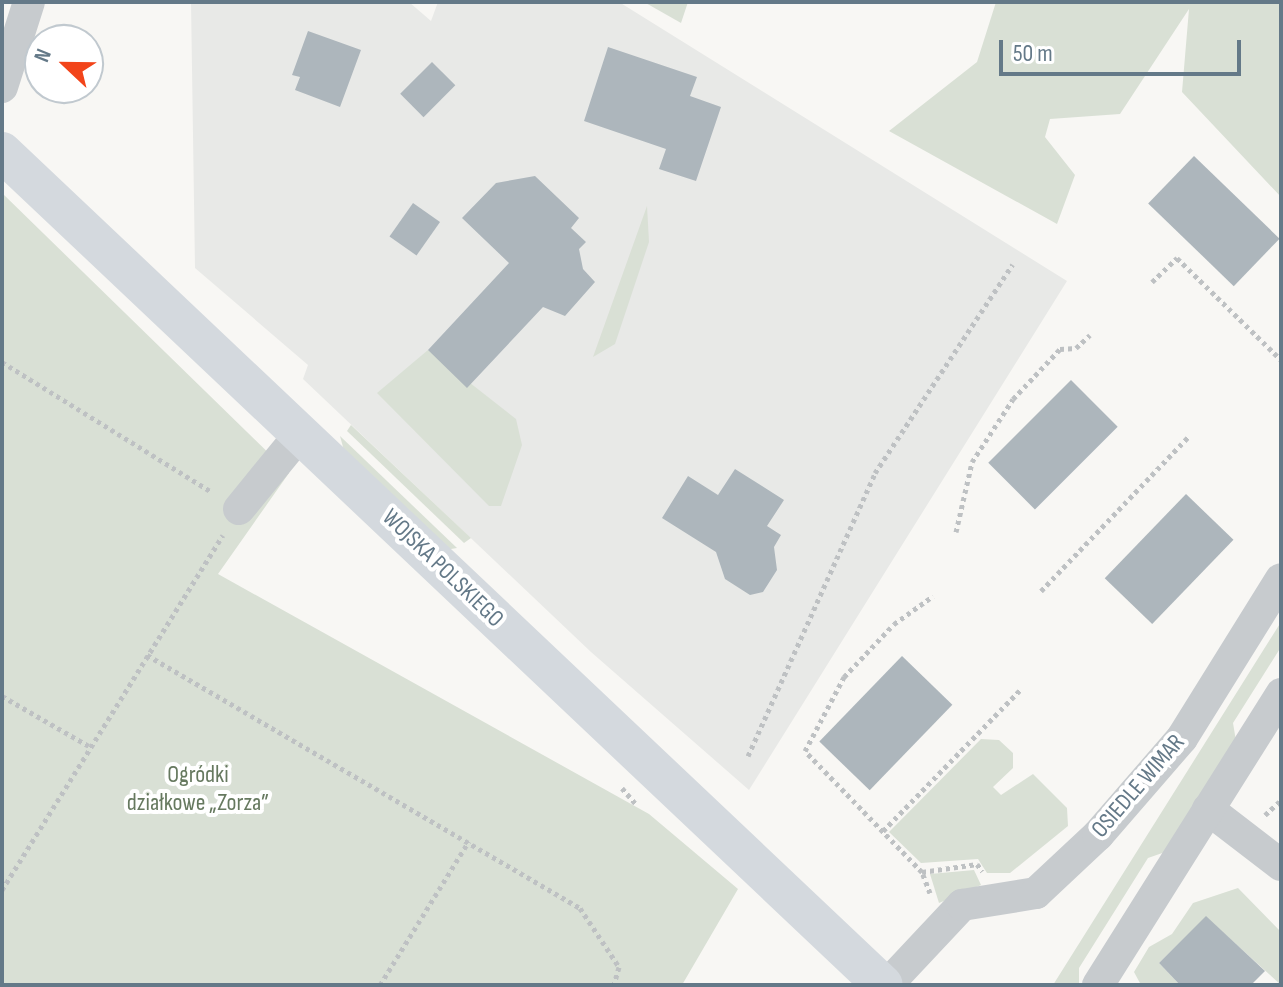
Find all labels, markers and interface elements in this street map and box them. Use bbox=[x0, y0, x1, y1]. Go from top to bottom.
north arrow bbox=[24, 24, 104, 104]
scale bar bbox=[1003, 24, 1245, 74]
text: 50 m bbox=[1013, 39, 1053, 68]
text: N bbox=[28, 45, 58, 66]
street label: WOJSKA POLSKIEGO bbox=[376, 503, 510, 633]
street label: OSIEDLE WIMAR bbox=[1085, 729, 1191, 843]
park label: Ogródki działkowe „Zorza” bbox=[127, 761, 269, 817]

